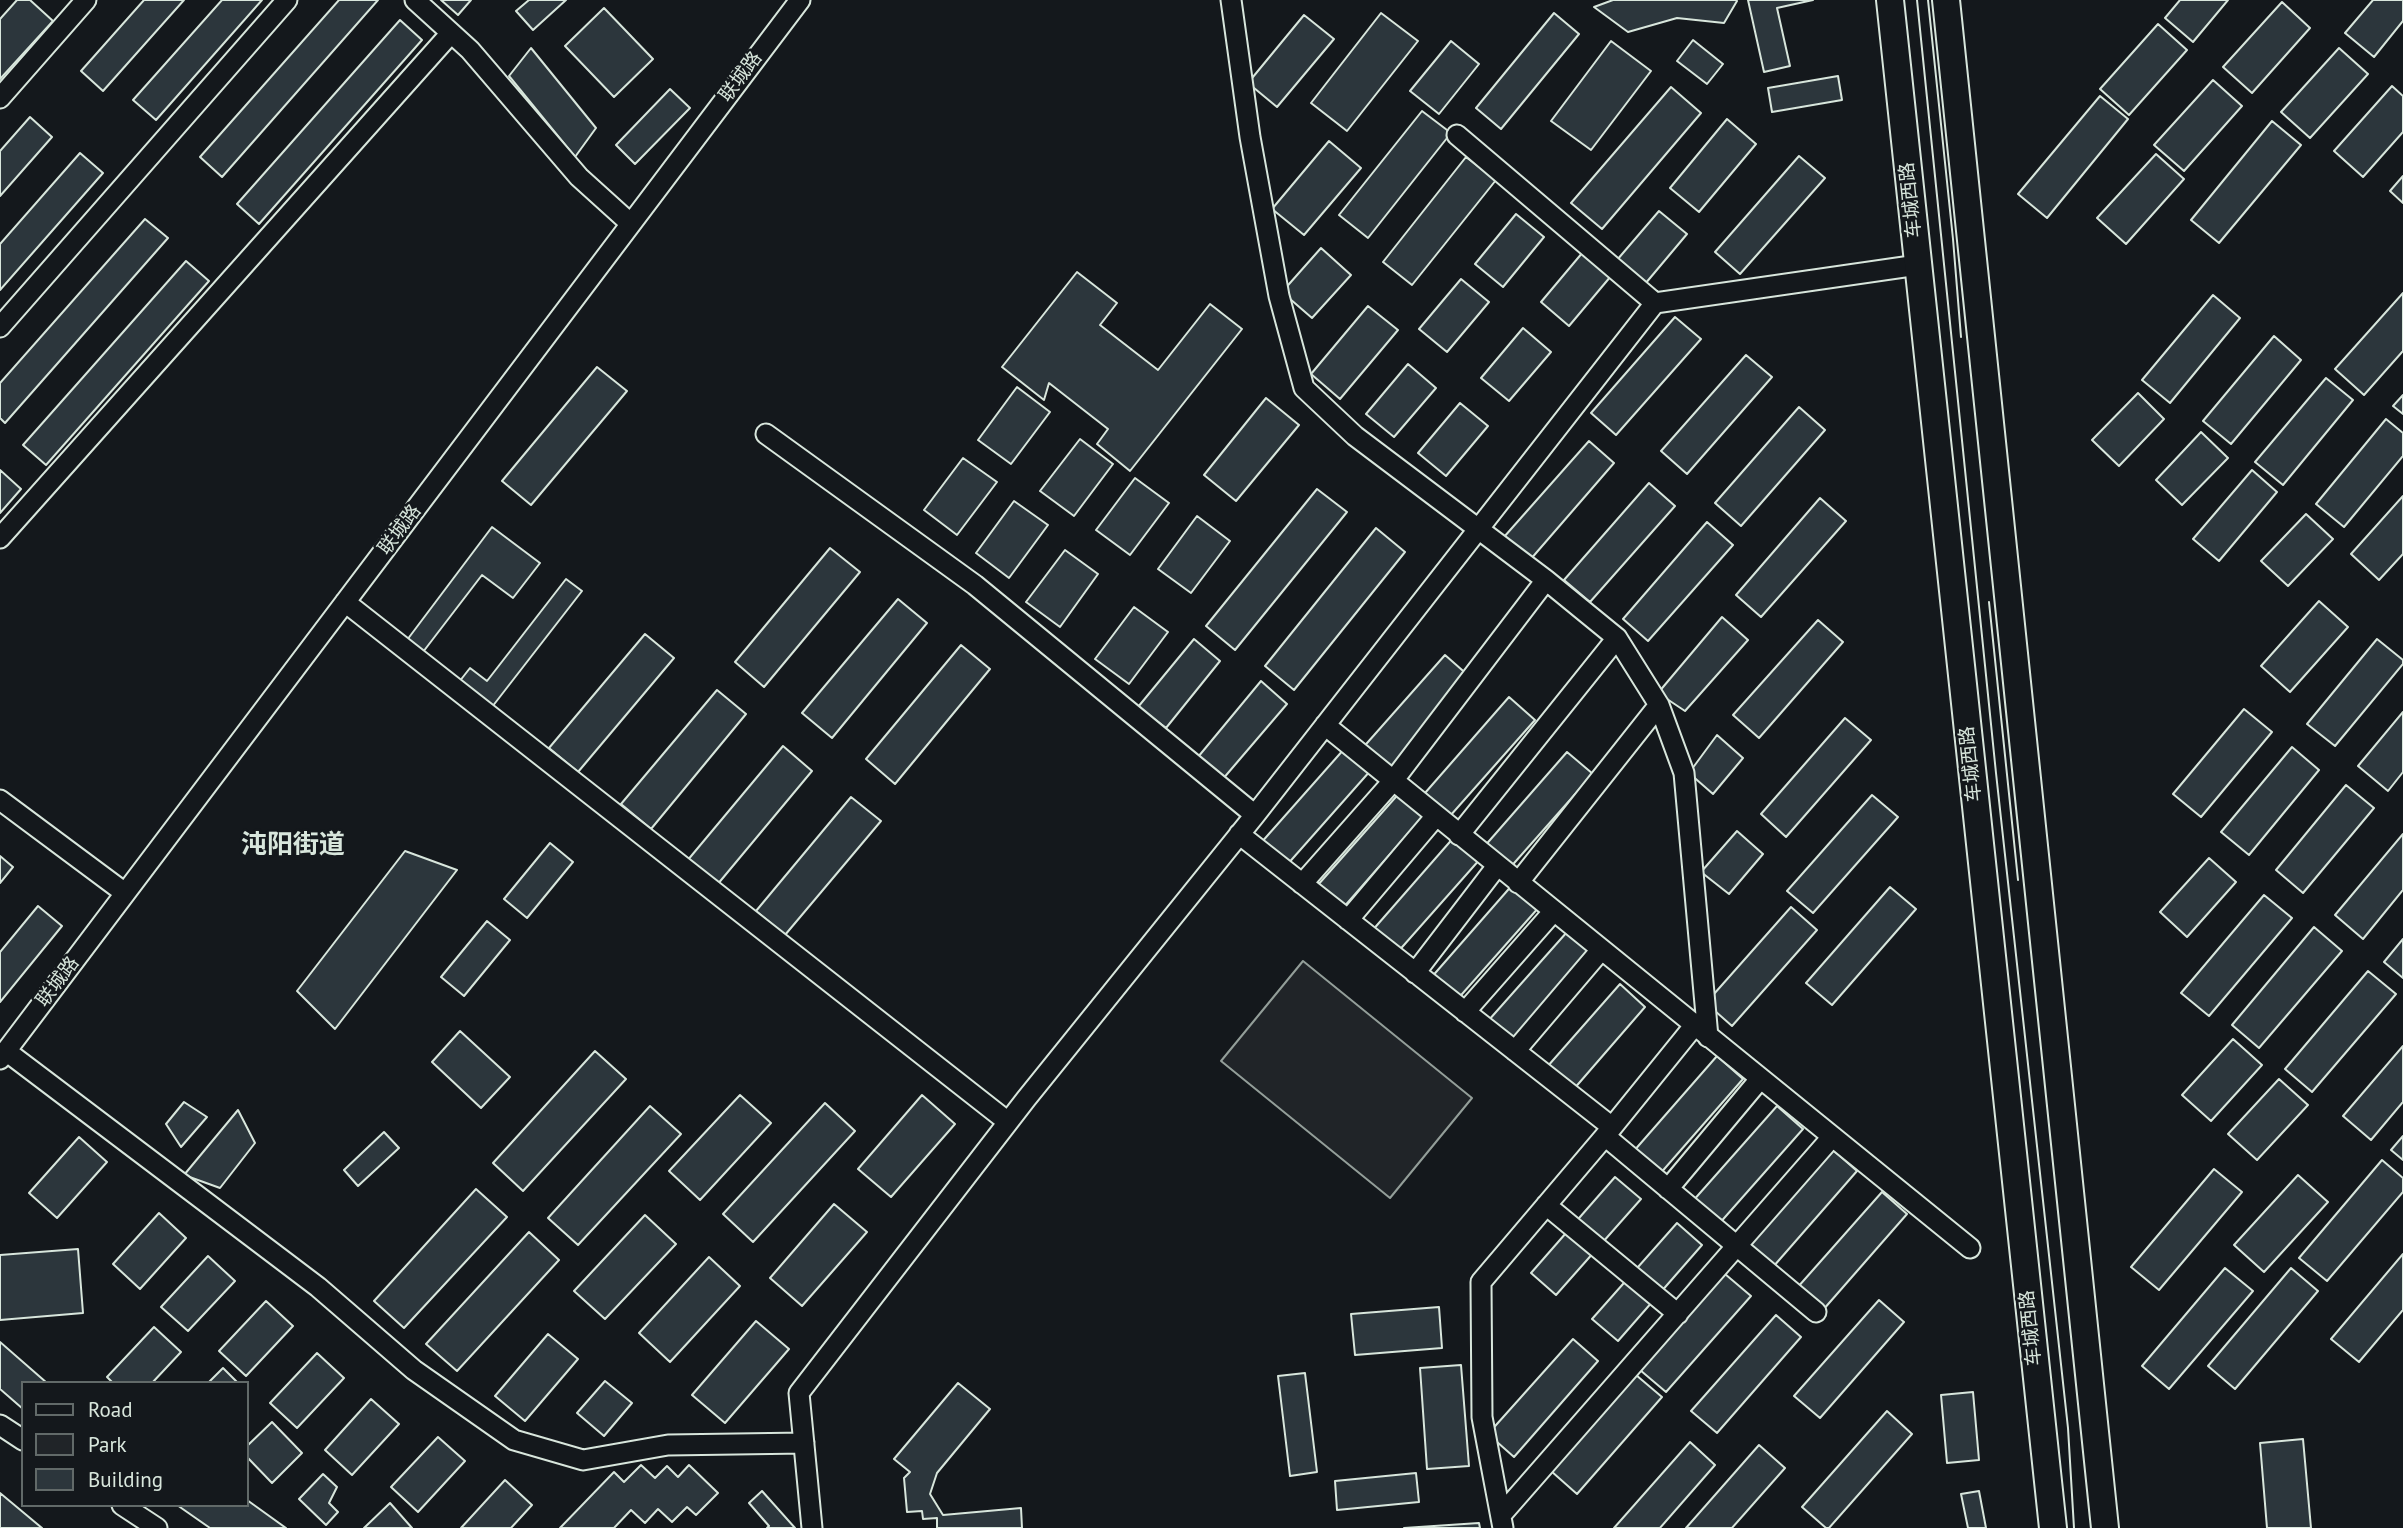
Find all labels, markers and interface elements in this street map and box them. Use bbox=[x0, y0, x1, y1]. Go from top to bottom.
street label: 联城路 bbox=[715, 47, 767, 107]
street label: 车城西路 bbox=[1896, 161, 1926, 239]
street label: 联城路 bbox=[374, 500, 426, 560]
street label: 车城西路 bbox=[1956, 725, 1986, 803]
district label: 沌阳街道 bbox=[241, 830, 345, 862]
street label: 联城路 bbox=[32, 952, 84, 1012]
street label: 车城西路 bbox=[2016, 1289, 2046, 1367]
legend bbox=[21, 1381, 248, 1507]
text: Road bbox=[88, 1396, 132, 1423]
text: Park bbox=[88, 1431, 127, 1458]
text: Building bbox=[88, 1466, 163, 1493]

